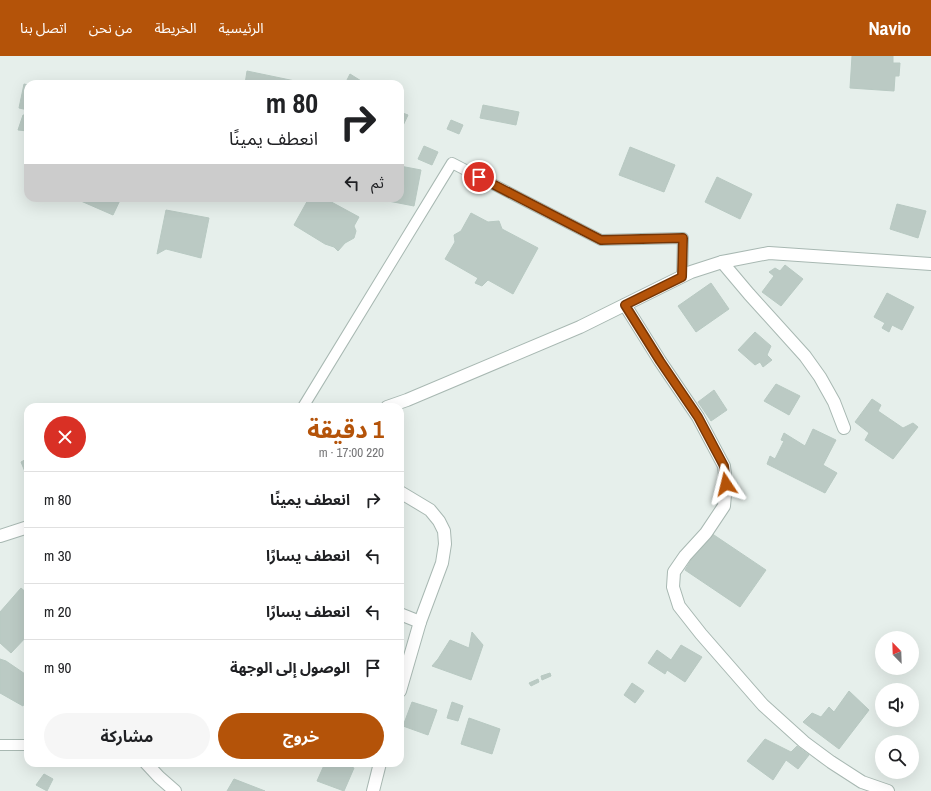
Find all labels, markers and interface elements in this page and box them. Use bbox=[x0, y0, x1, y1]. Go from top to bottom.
text: Navio bbox=[869, 15, 911, 41]
text: اتصل بنا bbox=[20, 19, 67, 37]
text: من نحن bbox=[89, 19, 133, 37]
text: الخريطة bbox=[155, 19, 196, 37]
text: الرئيسية bbox=[218, 19, 264, 37]
text: 80 m bbox=[266, 84, 318, 122]
icon: right bbox=[332, 96, 384, 148]
text: انعطف يمينًا bbox=[229, 126, 318, 151]
pin bbox=[462, 160, 496, 194]
icon: arrive bbox=[468, 166, 490, 188]
icon: left bbox=[341, 172, 363, 194]
text: ثم bbox=[371, 172, 384, 193]
text: 1 دقيقة bbox=[307, 413, 384, 445]
button: close bbox=[44, 416, 86, 458]
text: 220 m · 17:00 bbox=[319, 444, 384, 461]
position arrow bbox=[705, 463, 747, 505]
text: 80 m bbox=[44, 489, 71, 510]
text: انعطف يمينًا bbox=[270, 489, 350, 510]
icon: right bbox=[362, 489, 384, 511]
text: 30 m bbox=[44, 545, 71, 566]
text: انعطف يسارًا bbox=[266, 545, 350, 566]
icon: left bbox=[362, 545, 384, 567]
text: 20 m bbox=[44, 601, 71, 622]
text: انعطف يسارًا bbox=[266, 601, 350, 622]
icon: left bbox=[362, 601, 384, 623]
north arrow bbox=[875, 631, 919, 675]
map controls bbox=[875, 631, 919, 779]
text: 90 m bbox=[44, 657, 71, 678]
text: الوصول إلى الوجهة bbox=[230, 657, 350, 678]
icon: arrive bbox=[362, 657, 384, 679]
button: sound bbox=[875, 683, 919, 727]
button: مشاركة bbox=[44, 713, 210, 759]
button: خروج bbox=[218, 713, 384, 759]
button: search bbox=[875, 735, 919, 779]

